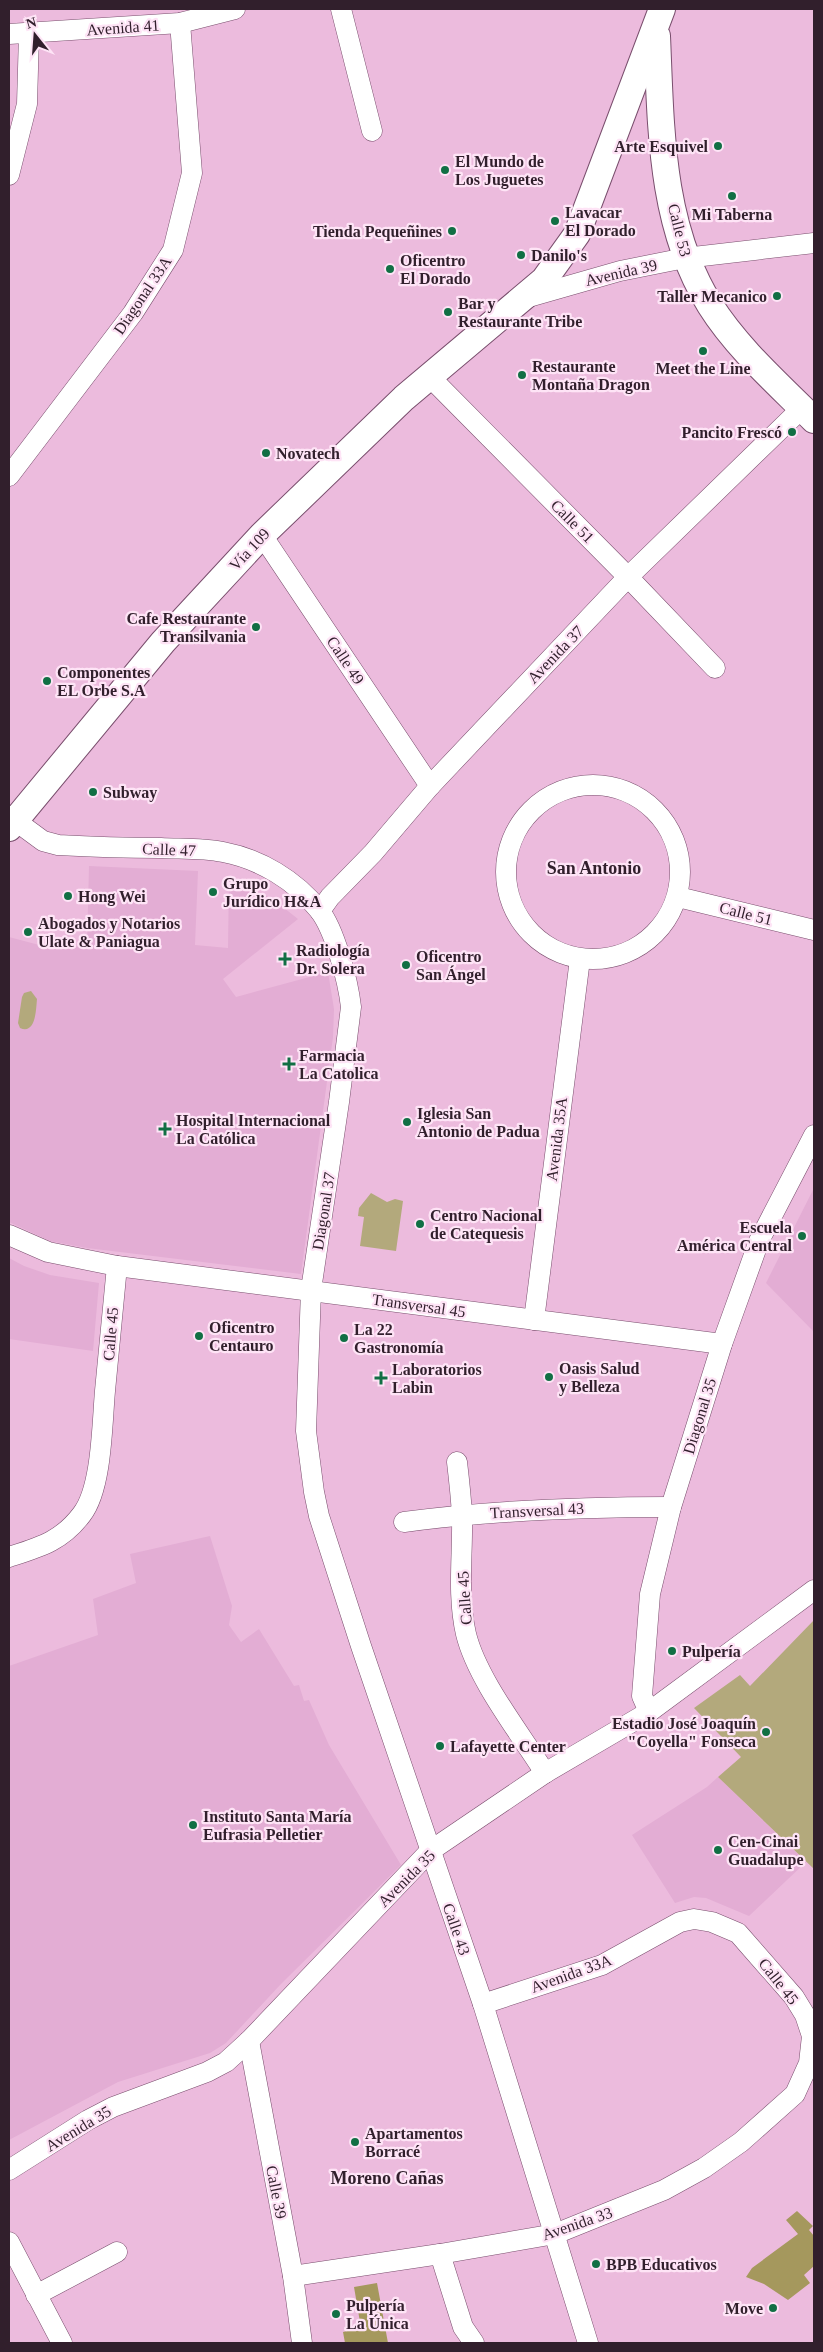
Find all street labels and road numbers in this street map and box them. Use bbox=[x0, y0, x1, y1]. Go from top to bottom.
street label: Avenida 41 bbox=[86, 16, 160, 39]
street label: Calle 53 bbox=[665, 202, 694, 258]
street label: Diagonal 33A bbox=[110, 253, 176, 338]
street label: Avenida 39 bbox=[584, 256, 659, 289]
street label: Calle 51 bbox=[548, 496, 598, 546]
street label: Vía 109 bbox=[226, 525, 273, 574]
street label: Avenida 37 bbox=[524, 622, 587, 687]
street label: Calle 49 bbox=[324, 633, 368, 687]
street label: Calle 47 bbox=[142, 840, 196, 859]
street label: Calle 51 bbox=[718, 899, 774, 928]
street label: Avenida 35A bbox=[543, 1096, 570, 1182]
street label: Diagonal 37 bbox=[309, 1171, 339, 1251]
street label: Transversal 45 bbox=[371, 1291, 467, 1320]
street label: Calle 45 bbox=[100, 1307, 121, 1362]
street label: Diagonal 35 bbox=[680, 1376, 720, 1457]
street label: Transversal 43 bbox=[490, 1500, 584, 1521]
street label: Calle 45 bbox=[454, 1571, 475, 1625]
street label: Avenida 35 bbox=[375, 1847, 438, 1910]
street label: Calle 43 bbox=[440, 1901, 473, 1957]
street label: Avenida 33A bbox=[529, 1951, 614, 1996]
street label: Calle 45 bbox=[755, 1955, 802, 2008]
street label: Avenida 35 bbox=[43, 2102, 114, 2155]
street label: Calle 39 bbox=[263, 2164, 290, 2220]
street label: Avenida 33 bbox=[540, 2204, 614, 2243]

